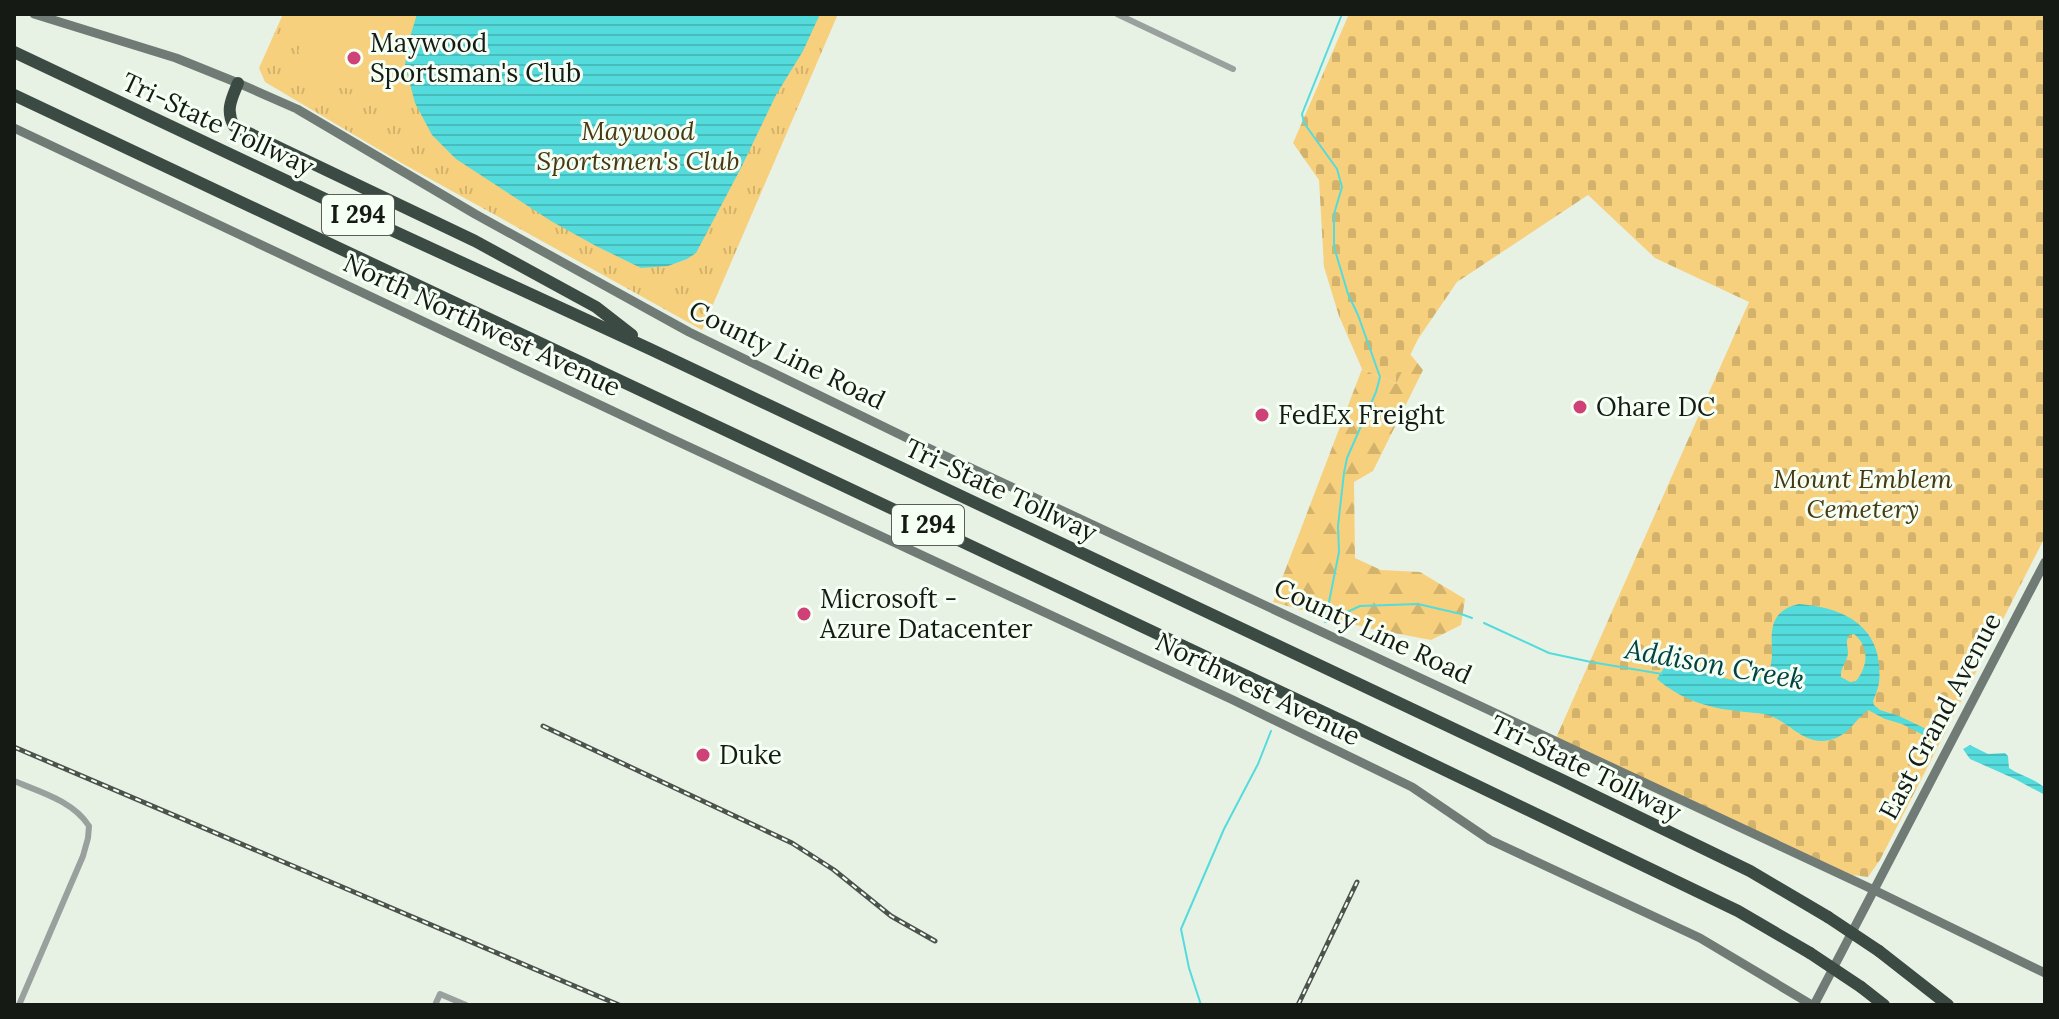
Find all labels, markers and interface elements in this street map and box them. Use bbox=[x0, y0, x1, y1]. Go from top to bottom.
place label: Maywood Sportsman's Club bbox=[370, 26, 581, 89]
marker: Maywood Sportsman's Club bbox=[345, 49, 363, 67]
street label: Tri-State Tollway bbox=[117, 65, 320, 183]
park label: Maywood Sportsmen's Club bbox=[537, 114, 739, 177]
road number: I 294 bbox=[322, 195, 394, 235]
street label: North Northwest Avenue bbox=[338, 246, 626, 403]
street label: County Line Road bbox=[684, 293, 891, 416]
place label: Ohare DC bbox=[1596, 390, 1715, 423]
place label: FedEx Freight bbox=[1278, 398, 1445, 431]
marker: Ohare DC bbox=[1571, 398, 1589, 416]
marker: FedEx Freight bbox=[1253, 406, 1271, 424]
street label: Tri-State Tollway bbox=[900, 431, 1103, 549]
park label: Mount Emblem Cemetery bbox=[1773, 462, 1953, 525]
road number: I 294 bbox=[892, 505, 964, 545]
street label: County Line Road bbox=[1269, 570, 1477, 691]
place label: Microsoft - Azure Datacenter bbox=[819, 582, 1033, 645]
marker: Microsoft - Azure Datacenter bbox=[795, 605, 813, 623]
street label: East Grand Avenue bbox=[1871, 607, 2008, 825]
street label: Northwest Avenue bbox=[1151, 625, 1366, 752]
water label: Addison Creek bbox=[1621, 630, 1808, 697]
street label: Tri-State Tollway bbox=[1485, 707, 1687, 828]
place label: Duke bbox=[719, 738, 782, 771]
marker: Duke bbox=[694, 746, 712, 764]

